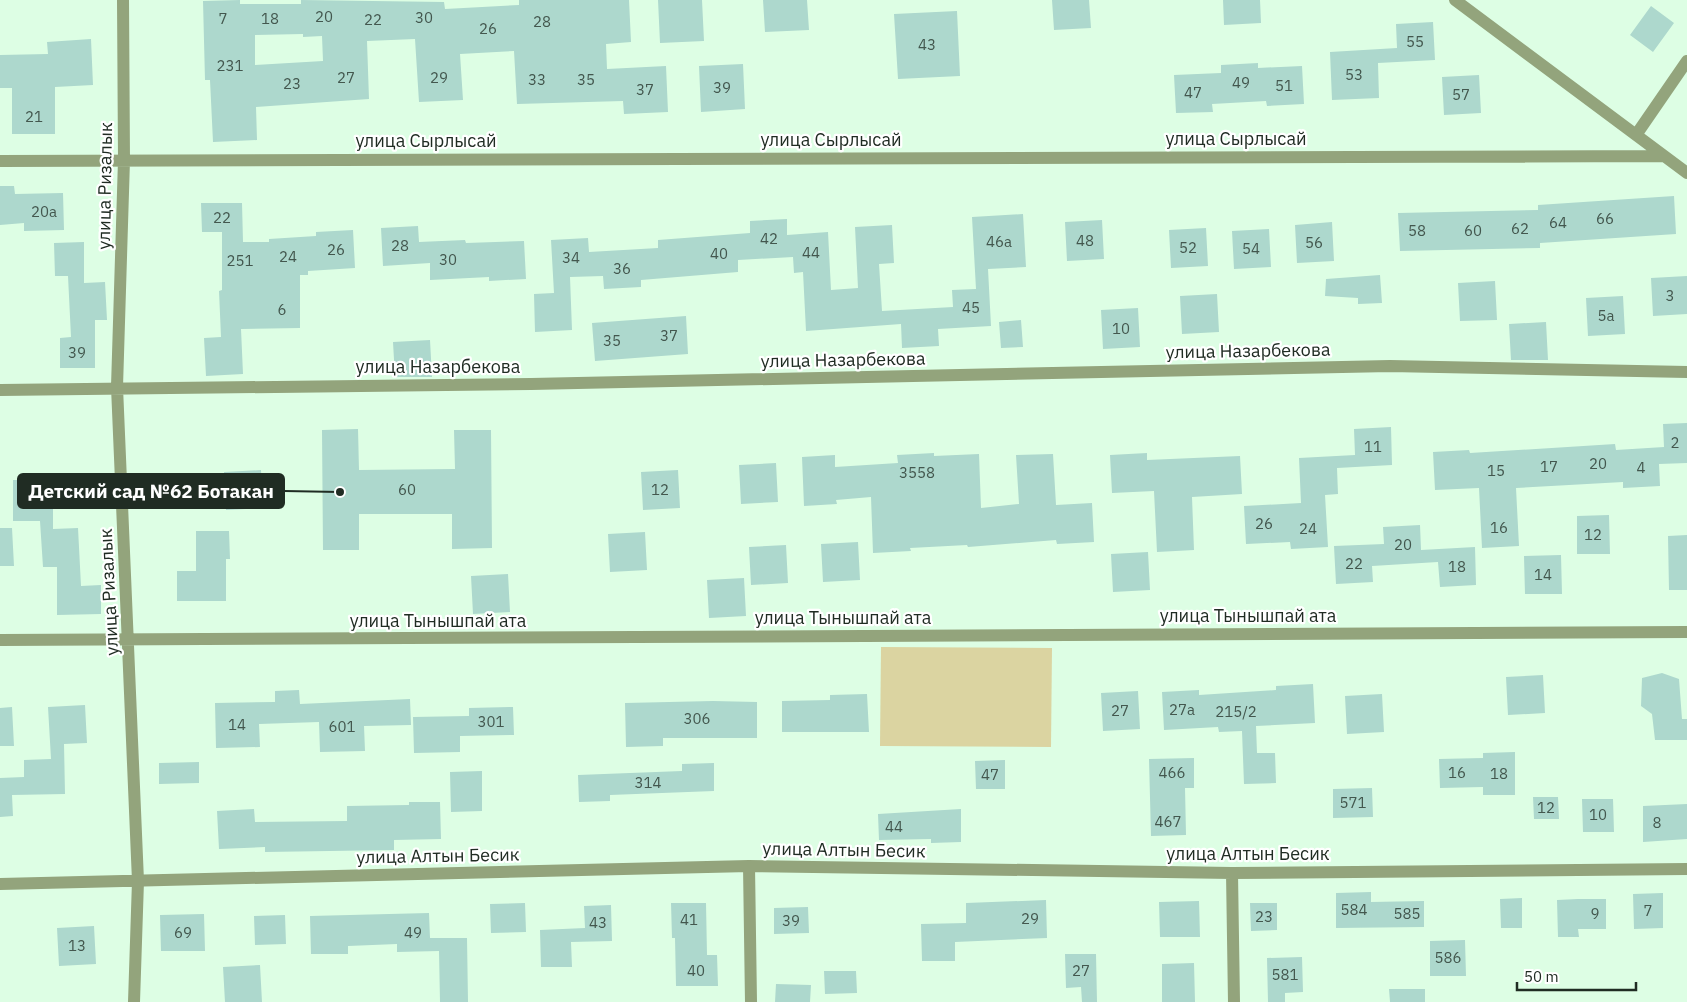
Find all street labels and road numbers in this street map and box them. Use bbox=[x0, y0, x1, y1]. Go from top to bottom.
street label: улица Ризалык bbox=[92, 122, 117, 250]
street label: улица Сырлысай bbox=[1165, 127, 1307, 150]
street label: улица Сырлысай bbox=[760, 128, 902, 151]
street label: улица Сырлысай bbox=[355, 129, 497, 152]
street label: улица Назарбекова bbox=[1165, 338, 1331, 363]
street label: улица Назарбекова bbox=[760, 347, 926, 372]
street label: улица Назарбекова bbox=[356, 355, 521, 378]
street label: улица Ризалык bbox=[94, 528, 123, 656]
street label: улица Тынышпай ата bbox=[1160, 604, 1337, 627]
street label: улица Тынышпай ата bbox=[755, 606, 932, 629]
street label: улица Тынышпай ата bbox=[350, 609, 527, 632]
street label: улица Алтын Бесик bbox=[762, 837, 926, 862]
street label: улица Алтын Бесик bbox=[1166, 842, 1330, 865]
street label: улица Алтын Бесик bbox=[356, 843, 520, 868]

